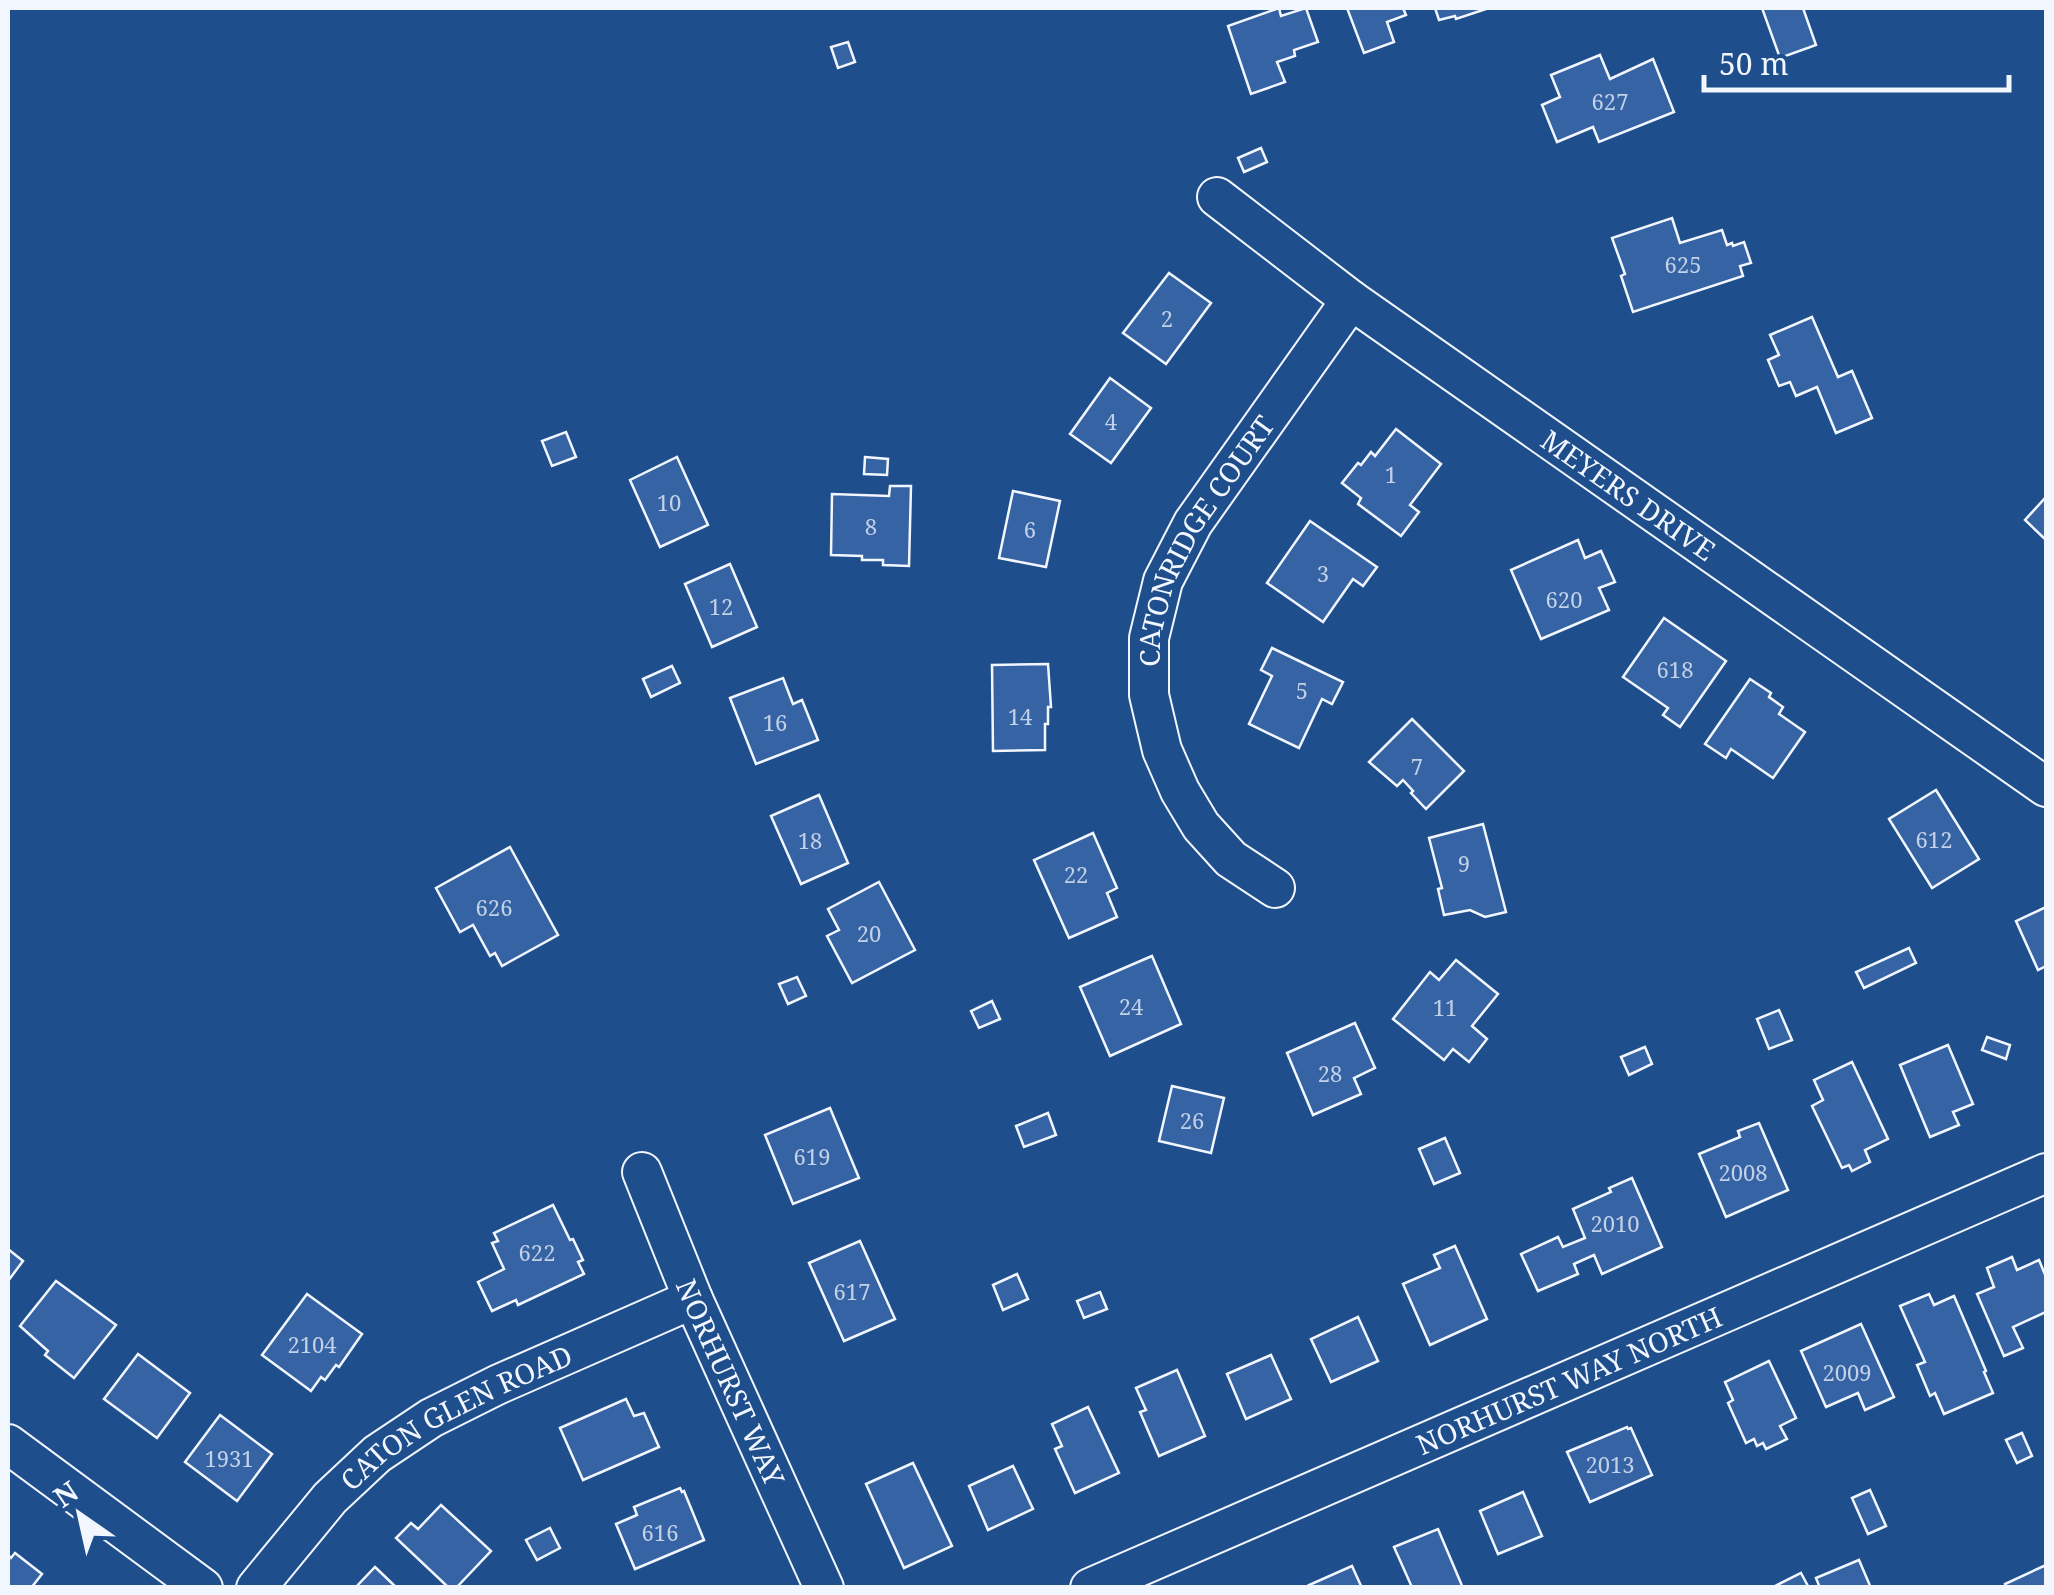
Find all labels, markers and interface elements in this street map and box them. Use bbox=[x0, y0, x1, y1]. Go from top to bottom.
scale bar bbox=[1704, 30, 2009, 92]
text: 50 m bbox=[1719, 43, 1789, 84]
house number: 627 bbox=[1592, 86, 1628, 116]
house number: 625 bbox=[1665, 249, 1701, 279]
house number: 2 bbox=[1161, 303, 1173, 333]
house number: 4 bbox=[1105, 406, 1117, 436]
street label: CATONRIDGE COURT bbox=[1130, 408, 1283, 667]
street label: MEYERS DRIVE bbox=[1534, 420, 1723, 569]
house number: 1 bbox=[1385, 459, 1397, 489]
house number: 10 bbox=[657, 487, 681, 517]
house number: 8 bbox=[865, 511, 877, 541]
house number: 6 bbox=[1024, 514, 1036, 544]
house number: 3 bbox=[1317, 558, 1329, 588]
house number: 620 bbox=[1546, 584, 1582, 614]
house number: 12 bbox=[709, 591, 733, 621]
house number: 618 bbox=[1657, 654, 1693, 684]
house number: 5 bbox=[1296, 675, 1308, 705]
house number: 14 bbox=[1008, 701, 1032, 731]
house number: 16 bbox=[763, 707, 787, 737]
house number: 7 bbox=[1411, 751, 1423, 781]
house number: 612 bbox=[1916, 824, 1952, 854]
house number: 18 bbox=[798, 825, 822, 855]
house number: 9 bbox=[1458, 848, 1470, 878]
house number: 22 bbox=[1064, 859, 1088, 889]
house number: 626 bbox=[476, 892, 512, 922]
house number: 20 bbox=[857, 918, 881, 948]
house number: 24 bbox=[1119, 991, 1143, 1021]
house number: 11 bbox=[1433, 992, 1457, 1022]
house number: 28 bbox=[1318, 1058, 1342, 1088]
house number: 26 bbox=[1180, 1105, 1204, 1135]
house number: 619 bbox=[794, 1141, 830, 1171]
house number: 2008 bbox=[1718, 1157, 1768, 1187]
house number: 2010 bbox=[1590, 1208, 1640, 1238]
house number: 622 bbox=[519, 1237, 555, 1267]
street label: NORHURST WAY bbox=[668, 1273, 794, 1492]
house number: 617 bbox=[834, 1276, 870, 1306]
street label: NORHURST WAY NORTH bbox=[1410, 1297, 1728, 1463]
house number: 2104 bbox=[287, 1329, 337, 1359]
street label: CATON GLEN ROAD bbox=[332, 1335, 578, 1498]
house number: 2009 bbox=[1822, 1357, 1872, 1387]
house number: 1931 bbox=[204, 1443, 254, 1473]
house number: 2013 bbox=[1585, 1449, 1635, 1479]
north arrow bbox=[30, 1465, 130, 1565]
text: N bbox=[46, 1472, 85, 1515]
house number: 616 bbox=[642, 1517, 678, 1547]

